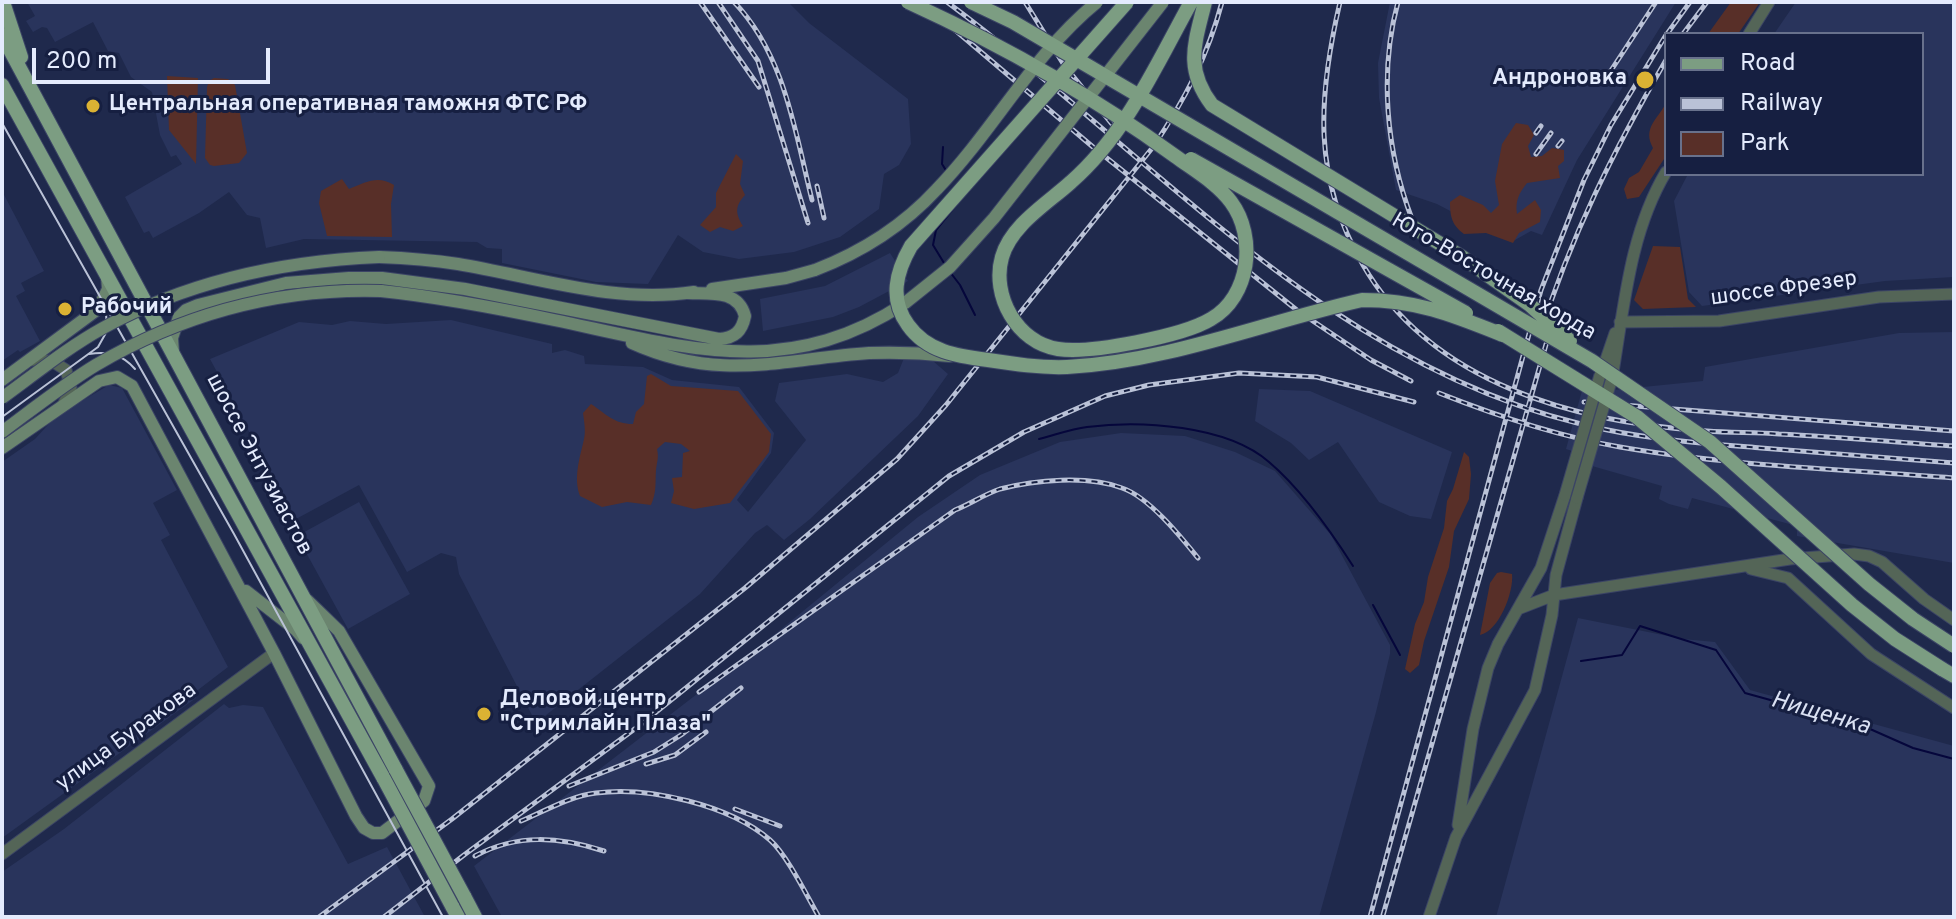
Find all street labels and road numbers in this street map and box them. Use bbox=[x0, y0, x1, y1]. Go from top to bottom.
street label: Юго-Восточная хорда bbox=[1386, 209, 1600, 347]
street label: шоссе Фрезер bbox=[1709, 267, 1859, 313]
street label: шоссе Энтузиастов bbox=[199, 370, 317, 560]
street label: улица Буракова bbox=[52, 678, 202, 798]

